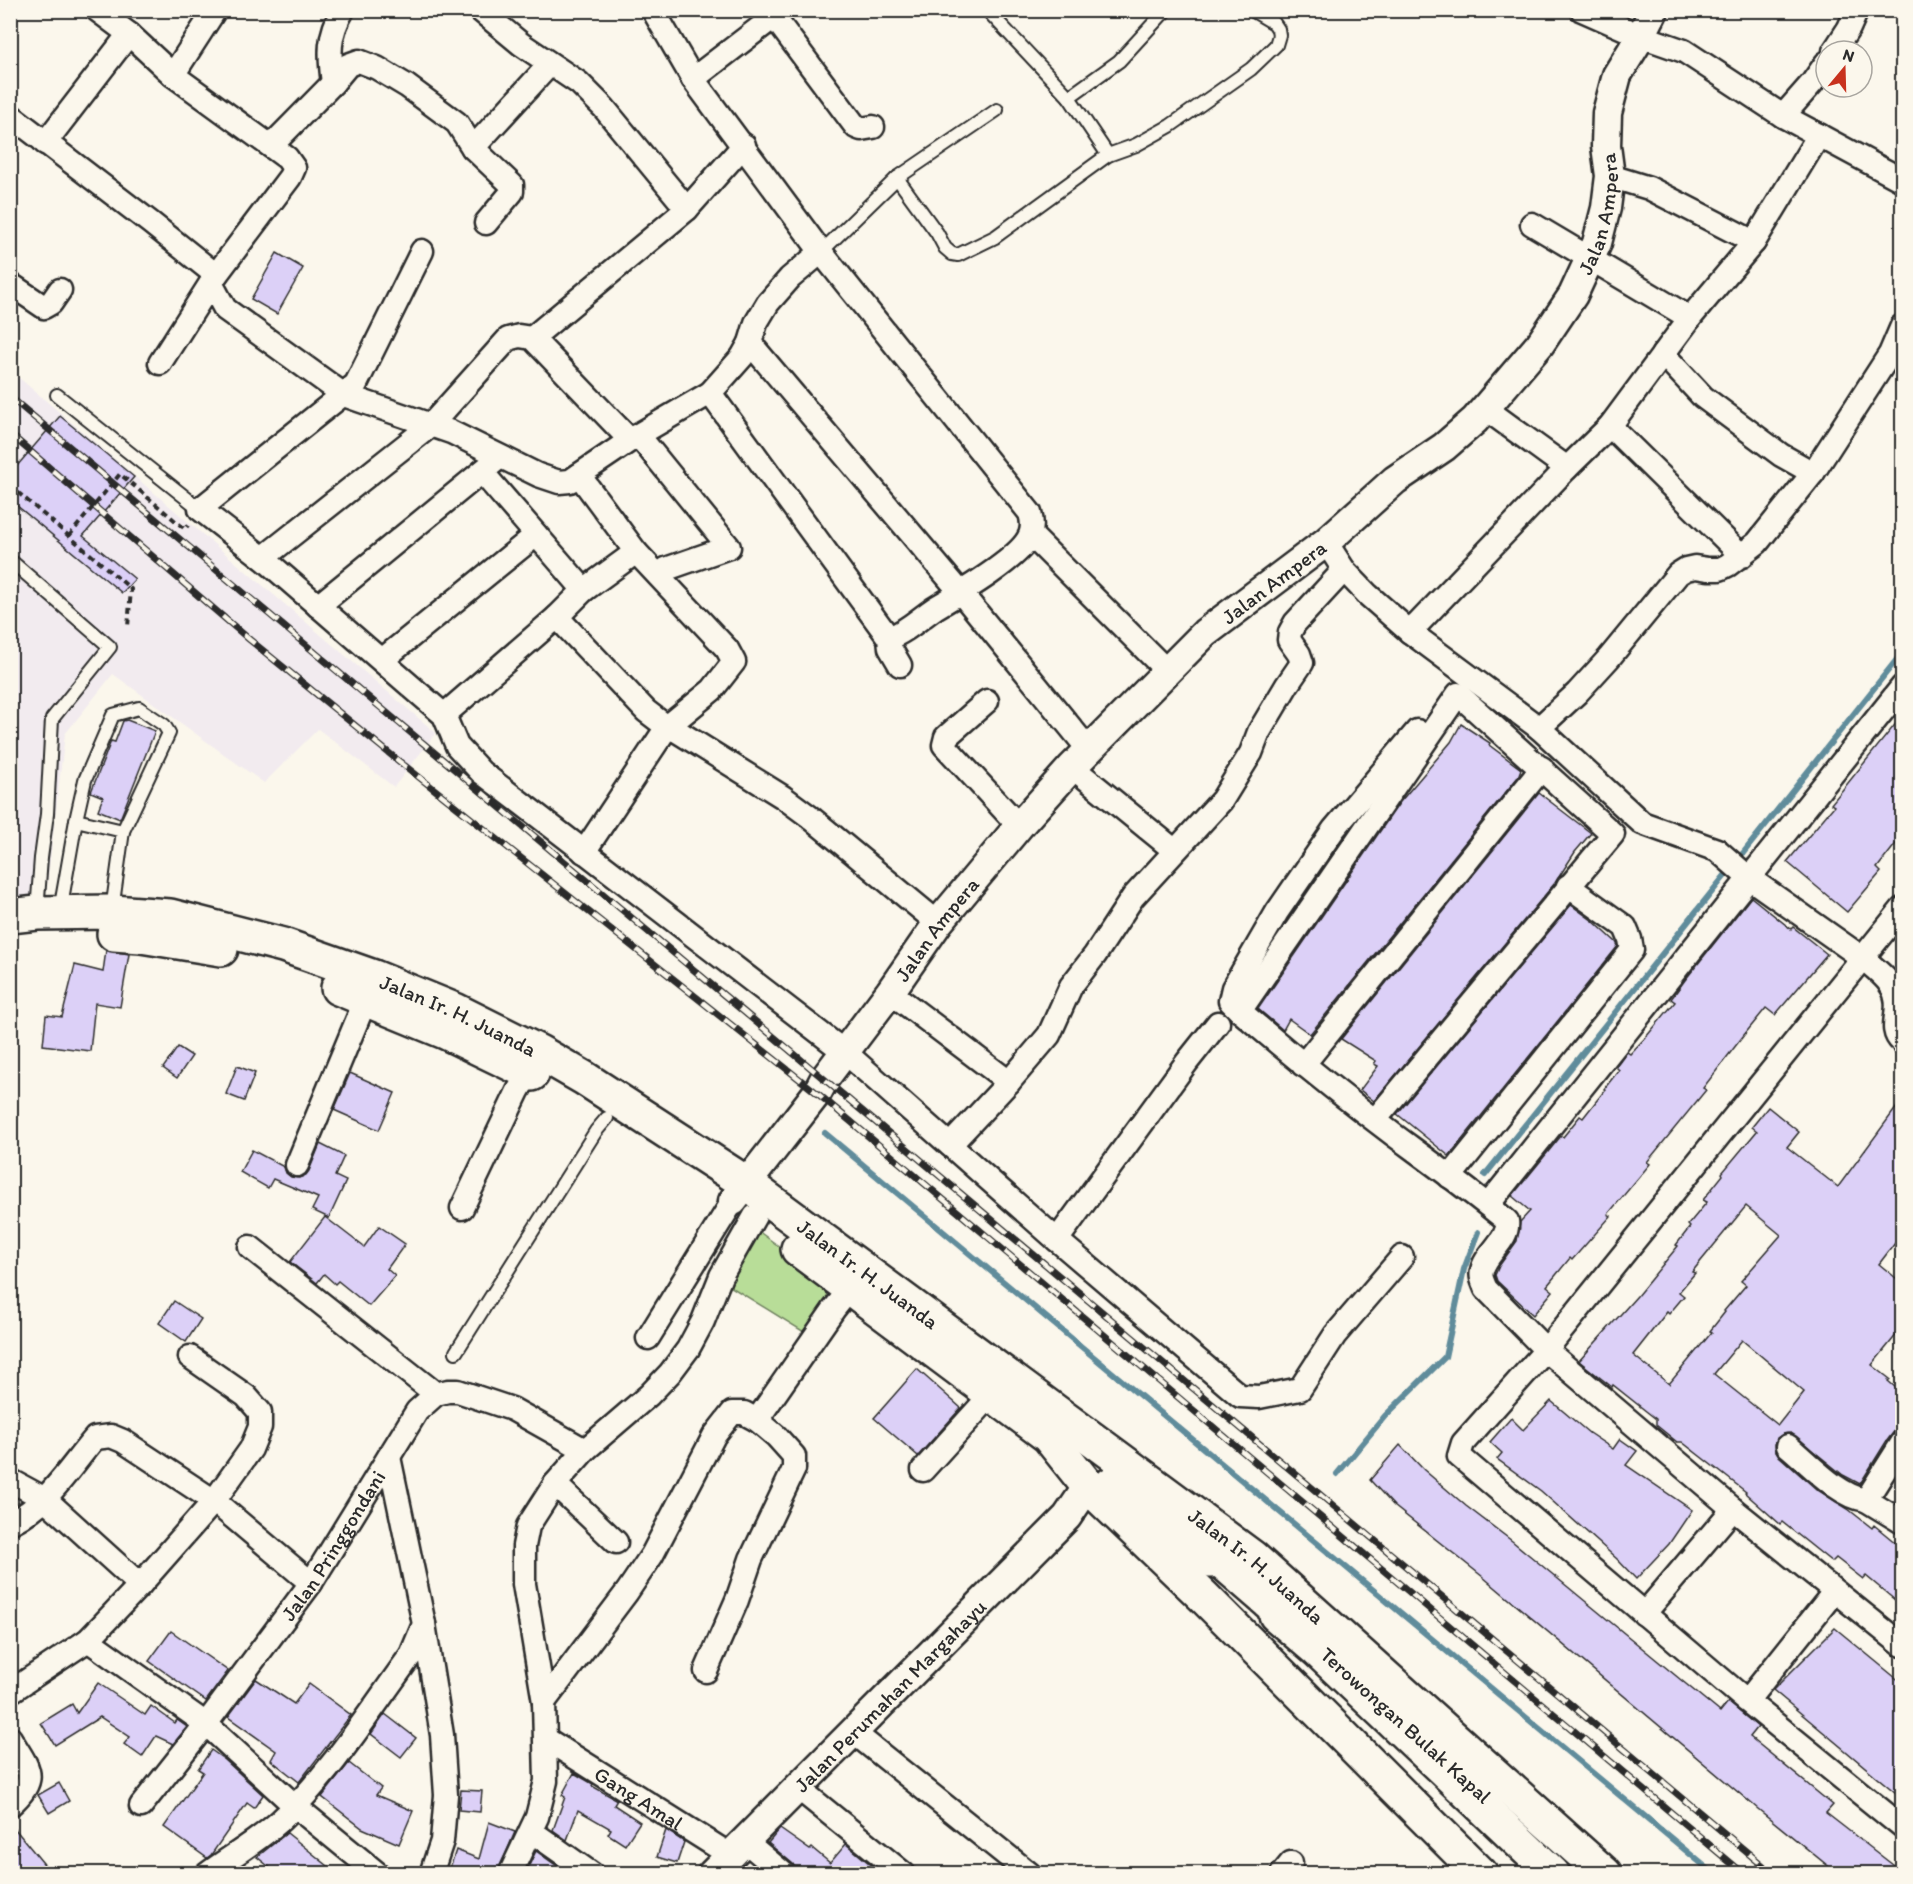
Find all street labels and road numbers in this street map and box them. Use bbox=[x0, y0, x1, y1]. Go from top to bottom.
street label: Jalan Ampera bbox=[1572, 152, 1623, 278]
street label: Jalan Ampera bbox=[1216, 534, 1331, 629]
street label: Jalan Ampera bbox=[889, 872, 984, 986]
street label: Jalan Ir. H. Juanda bbox=[377, 968, 541, 1061]
street label: Jalan Ir. H. Juanda bbox=[793, 1213, 944, 1334]
street label: Jalan Pringgondani bbox=[275, 1465, 390, 1625]
street label: Jalan Ir. H. Juanda bbox=[1184, 1502, 1330, 1629]
street label: Jalan Perumahan Margahayu bbox=[789, 1593, 991, 1797]
street label: Terowongan Bulak Kapal bbox=[1315, 1642, 1497, 1808]
street label: Gang Amal bbox=[590, 1760, 688, 1835]

